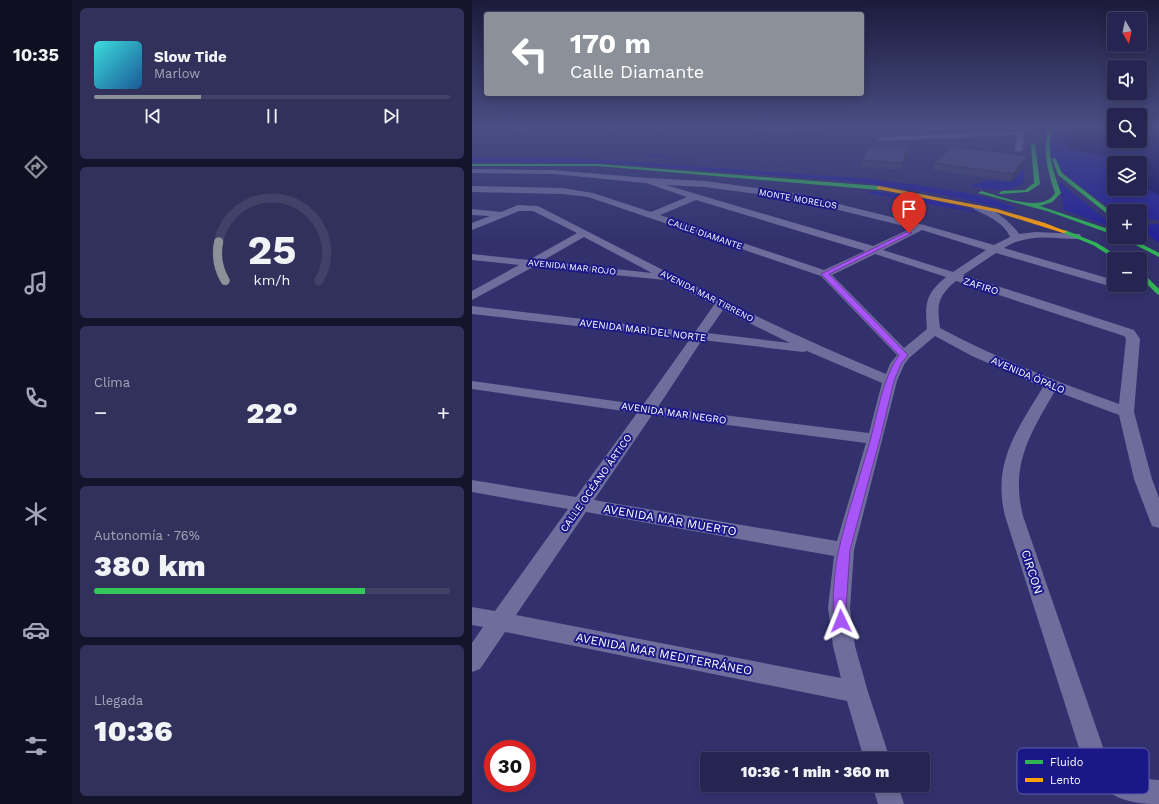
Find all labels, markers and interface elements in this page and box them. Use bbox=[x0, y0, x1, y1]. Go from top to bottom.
north arrow bbox=[1107, 12, 1147, 52]
map controls bbox=[1107, 12, 1147, 292]
text: 170 m bbox=[570, 27, 651, 60]
icon: left bbox=[504, 28, 556, 80]
text: 10:35 bbox=[13, 44, 59, 65]
text: Slow Tide bbox=[154, 48, 227, 66]
button: sound bbox=[1107, 60, 1147, 100]
text: Calle Diamante bbox=[570, 61, 704, 82]
text: Marlow bbox=[154, 66, 200, 81]
icon: previous bbox=[142, 105, 164, 127]
icon: pause bbox=[261, 105, 283, 127]
icon: next bbox=[380, 105, 402, 127]
button: search bbox=[1107, 108, 1147, 148]
icon: directions bbox=[22, 153, 50, 181]
button: layers bbox=[1107, 156, 1147, 196]
street label: MONTE MORELOS bbox=[758, 187, 838, 211]
pin bbox=[892, 192, 926, 233]
icon: arrive bbox=[898, 198, 920, 220]
button: + bbox=[1107, 204, 1147, 244]
street label: CALLE DIAMANTE bbox=[666, 217, 744, 252]
text: 25 bbox=[247, 225, 297, 274]
button: − bbox=[1107, 252, 1147, 292]
street label: AVENIDA MAR ROJO bbox=[528, 257, 617, 277]
street label: AVENIDA MAR TIRRENO bbox=[659, 268, 755, 324]
icon: music bbox=[22, 269, 50, 297]
text: km/h bbox=[254, 271, 290, 287]
street label: ZAFIRO bbox=[962, 275, 1000, 297]
street label: AVENIDA MAR DEL NORTE bbox=[579, 317, 707, 343]
street label: AVENIDA ÓPALO bbox=[990, 355, 1066, 395]
text: Clima bbox=[94, 375, 130, 390]
icon: phone bbox=[22, 384, 50, 412]
text: 22° bbox=[246, 395, 298, 430]
text: − bbox=[94, 400, 107, 425]
text: + bbox=[437, 400, 450, 425]
street label: AVENIDA MAR NEGRO bbox=[621, 400, 727, 426]
street label: CALLE OCÉANO ÁRTICO bbox=[558, 432, 634, 534]
icon: climate bbox=[22, 500, 50, 528]
street label: AVENIDA MAR MUERTO bbox=[602, 501, 738, 539]
text: Autonomía · 76% bbox=[94, 528, 200, 543]
text: 380 km bbox=[94, 548, 206, 583]
street label: CIRCON bbox=[1018, 548, 1046, 596]
position arrow bbox=[820, 600, 862, 642]
icon: car bbox=[22, 616, 50, 644]
street label: AVENIDA MAR MEDITERRÁNEO bbox=[575, 630, 753, 678]
text: Llegada bbox=[94, 693, 143, 708]
text: 10:36 bbox=[94, 713, 173, 748]
icon: filters bbox=[22, 732, 50, 760]
speed limit sign: 30 bbox=[484, 740, 536, 792]
legend bbox=[1017, 748, 1149, 794]
text: Fluido bbox=[1050, 756, 1083, 769]
text: 10:36 · 1 min · 360 m bbox=[741, 763, 889, 781]
text: Lento bbox=[1050, 774, 1081, 787]

